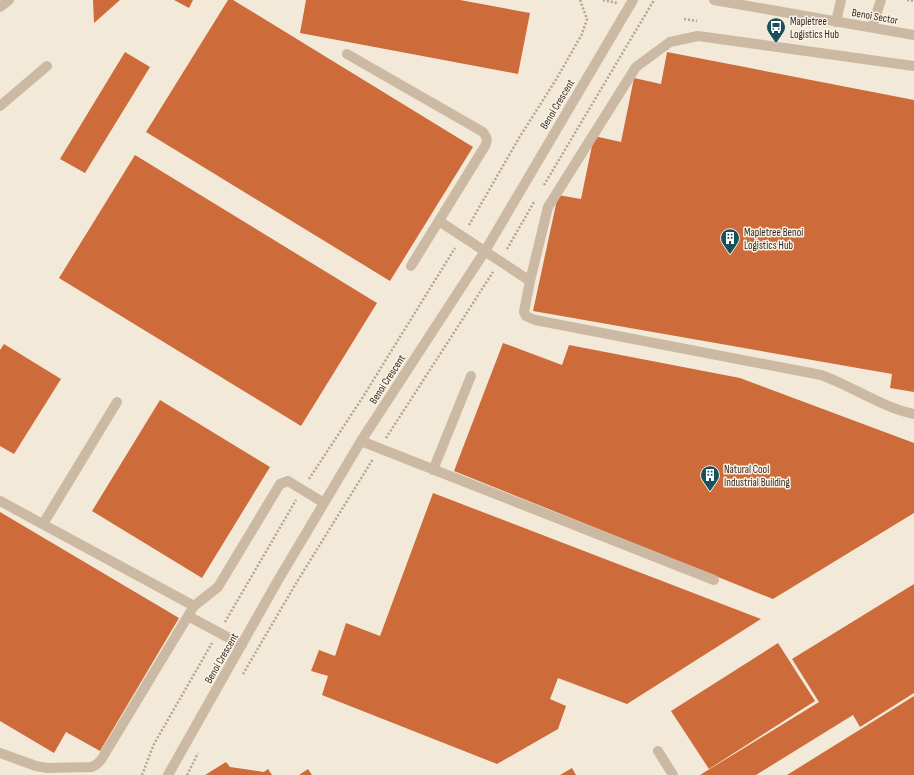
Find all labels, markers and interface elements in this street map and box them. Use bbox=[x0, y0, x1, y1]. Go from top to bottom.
street label: Benoi Sector bbox=[851, 6, 899, 27]
place label: Mapletree Logistics Hub bbox=[790, 15, 840, 41]
bus stop icon: Mapletree Logistics Hub bbox=[765, 16, 787, 44]
street label: Benoi Crescent bbox=[537, 76, 578, 132]
place label: Mapletree Benoi Logistics Hub bbox=[744, 226, 803, 252]
building icon: Mapletree Benoi Logistics Hub bbox=[719, 227, 741, 255]
street label: Benoi Crescent bbox=[367, 352, 408, 406]
place label: Natural Cool Industrial Building bbox=[724, 463, 791, 489]
building icon: Natural Cool Industrial Building bbox=[699, 464, 721, 492]
street label: Benoi Crescent bbox=[202, 630, 241, 686]

